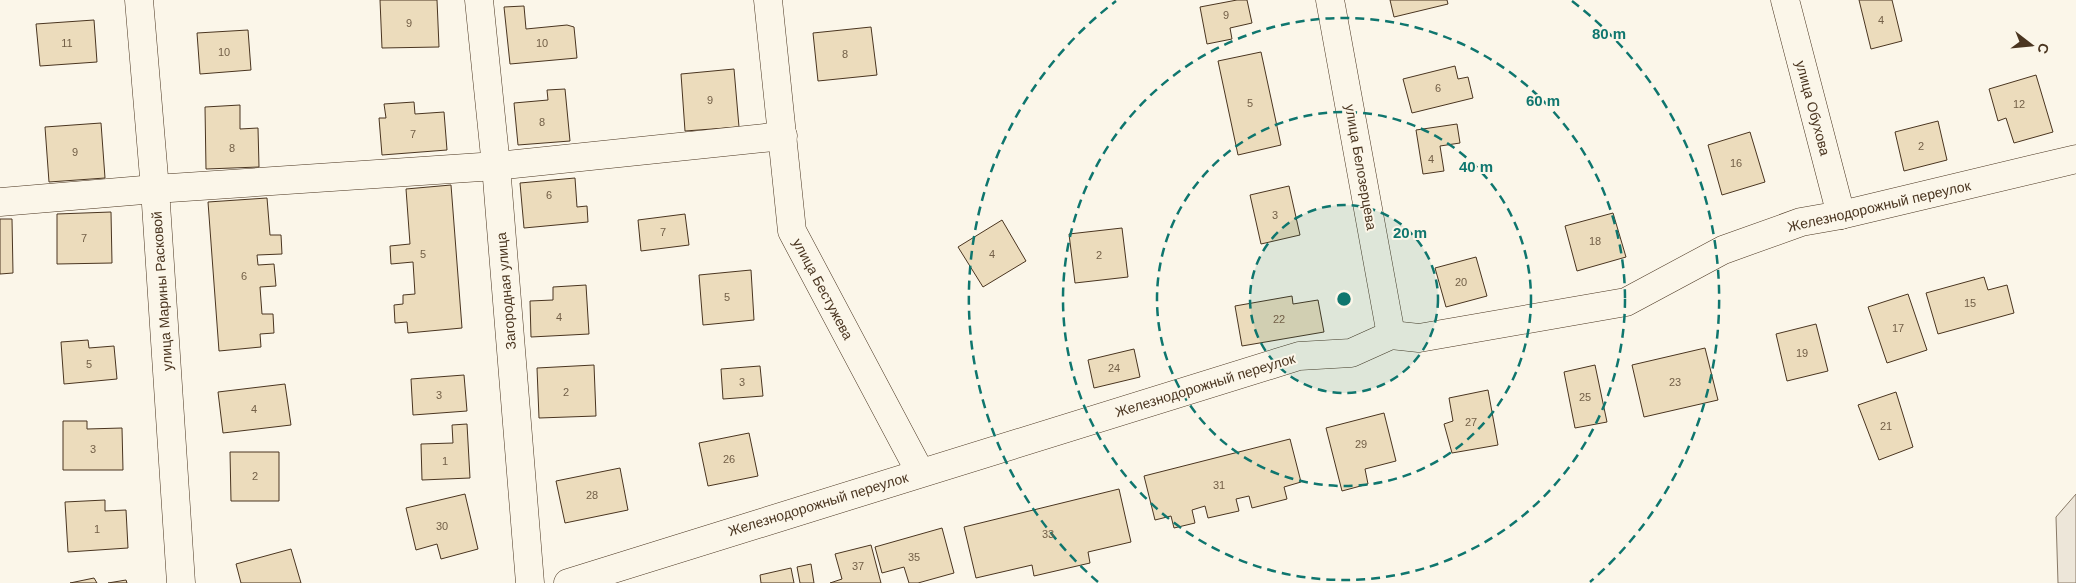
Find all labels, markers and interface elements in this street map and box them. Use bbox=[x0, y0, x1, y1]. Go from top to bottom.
house number: 9 bbox=[1223, 9, 1229, 21]
house number: 4 bbox=[1878, 14, 1884, 26]
house number: 9 bbox=[406, 17, 412, 29]
north arrow bbox=[2006, 20, 2056, 70]
text: 80 m bbox=[1592, 25, 1626, 42]
house number: 11 bbox=[61, 37, 73, 49]
house number: 10 bbox=[536, 37, 548, 49]
text: С bbox=[2034, 42, 2053, 56]
house number: 10 bbox=[218, 46, 230, 58]
house number: 8 bbox=[842, 48, 848, 60]
street label: улица Обухова bbox=[1793, 59, 1833, 157]
house number: 6 bbox=[1435, 82, 1441, 94]
text: 60 m bbox=[1526, 92, 1560, 109]
house number: 9 bbox=[707, 94, 713, 106]
house number: 5 bbox=[1247, 97, 1253, 109]
house number: 12 bbox=[2013, 98, 2025, 110]
street label: улица Белозерцева bbox=[1342, 103, 1380, 231]
house number: 8 bbox=[539, 116, 545, 128]
house number: 7 bbox=[410, 128, 416, 140]
house number: 2 bbox=[1918, 140, 1924, 152]
house number: 8 bbox=[229, 142, 235, 154]
house number: 9 bbox=[72, 146, 78, 158]
house number: 4 bbox=[1428, 153, 1434, 165]
house number: 16 bbox=[1730, 157, 1742, 169]
text: 40 m bbox=[1459, 158, 1493, 175]
street label: Железнодорожный переулок bbox=[1786, 177, 1973, 235]
house number: 6 bbox=[546, 189, 552, 201]
house number: 3 bbox=[1272, 209, 1278, 221]
street label: улица Марины Расковой bbox=[148, 211, 176, 371]
text: 20 m bbox=[1393, 224, 1427, 241]
house number: 7 bbox=[660, 226, 666, 238]
street label: Загородная улица bbox=[493, 231, 519, 350]
house number: 7 bbox=[81, 232, 87, 244]
house number: 18 bbox=[1589, 235, 1601, 247]
street label: улица Бестужева bbox=[790, 236, 857, 343]
house number: 5 bbox=[420, 248, 426, 260]
house number: 4 bbox=[989, 248, 995, 260]
house number: 2 bbox=[1096, 249, 1102, 261]
house number: 6 bbox=[241, 270, 247, 282]
house number: 20 bbox=[1455, 276, 1467, 288]
centre of rings bbox=[1335, 290, 1353, 308]
house number: 5 bbox=[724, 291, 730, 303]
house number: 15 bbox=[1964, 297, 1976, 309]
house number: 4 bbox=[556, 311, 562, 323]
house number: 22 bbox=[1273, 313, 1285, 325]
house number: 17 bbox=[1892, 322, 1904, 334]
house number: 19 bbox=[1796, 347, 1808, 359]
street label: Железнодорожный переулок bbox=[1113, 350, 1298, 420]
house number: 5 bbox=[86, 358, 92, 370]
house number: 24 bbox=[1108, 362, 1120, 374]
house number: 3 bbox=[739, 376, 745, 388]
house number: 23 bbox=[1669, 376, 1681, 388]
house number: 2 bbox=[563, 386, 569, 398]
house number: 3 bbox=[436, 389, 442, 401]
house number: 25 bbox=[1579, 391, 1591, 403]
house number: 4 bbox=[251, 403, 257, 415]
house number: 27 bbox=[1465, 416, 1477, 428]
house number: 21 bbox=[1880, 420, 1892, 432]
house number: 29 bbox=[1355, 438, 1367, 450]
house number: 3 bbox=[90, 443, 96, 455]
house number: 26 bbox=[723, 453, 735, 465]
house number: 1 bbox=[442, 455, 448, 467]
street label: Железнодорожный переулок bbox=[726, 469, 911, 539]
house number: 2 bbox=[252, 470, 258, 482]
house number: 31 bbox=[1213, 479, 1225, 491]
house number: 28 bbox=[586, 489, 598, 501]
house number: 30 bbox=[436, 520, 448, 532]
house number: 1 bbox=[94, 523, 100, 535]
house number: 33 bbox=[1042, 528, 1054, 540]
house number: 35 bbox=[908, 551, 920, 563]
house number: 37 bbox=[852, 560, 864, 572]

